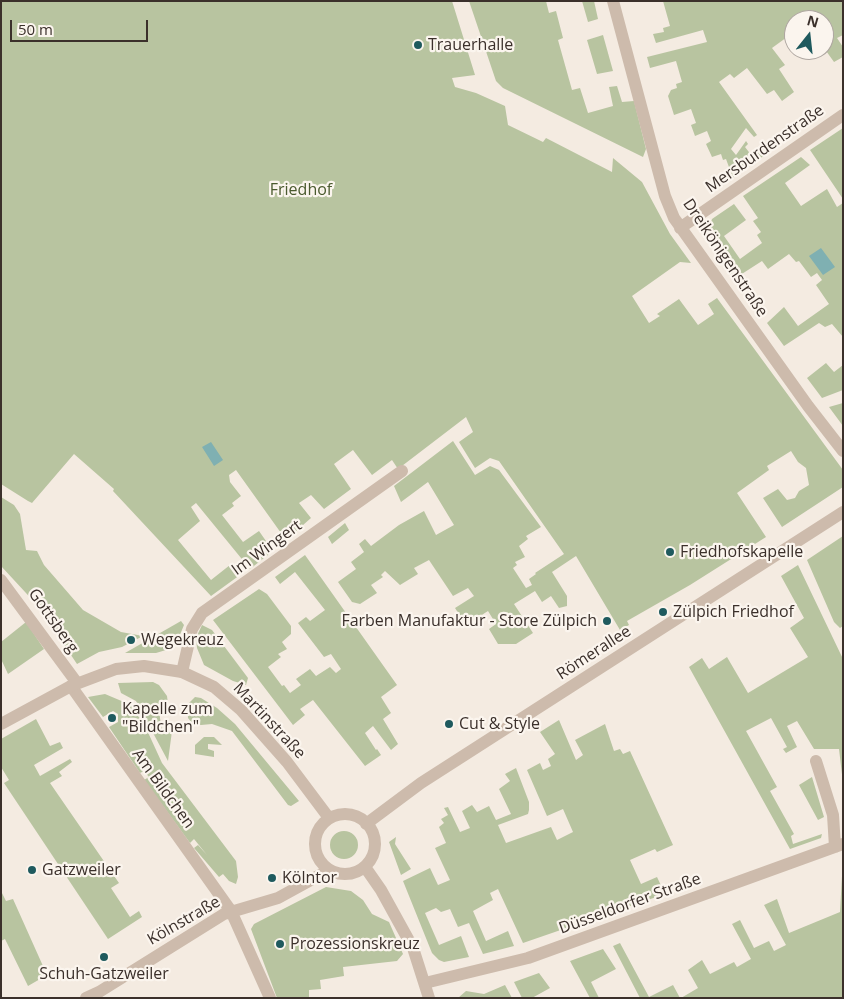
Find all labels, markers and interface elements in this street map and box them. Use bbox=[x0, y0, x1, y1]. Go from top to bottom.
scale bar bbox=[12, 10, 150, 42]
north arrow bbox=[784, 10, 834, 60]
text: N bbox=[805, 10, 821, 32]
text: 50 m bbox=[18, 19, 53, 39]
place label: Trauerhalle bbox=[428, 35, 513, 55]
marker: Trauerhalle bbox=[412, 39, 424, 51]
street label: Mersburdenstraße bbox=[702, 101, 828, 197]
park label: Friedhof bbox=[270, 180, 332, 200]
street label: Dreikönigenstraße bbox=[678, 195, 772, 321]
street label: Im Wingert bbox=[228, 516, 306, 580]
place label: Friedhofskapelle bbox=[680, 542, 803, 562]
marker: Friedhofskapelle bbox=[664, 546, 676, 558]
street label: Gottsberg bbox=[24, 585, 82, 657]
place label: Zülpich Friedhof bbox=[673, 602, 794, 622]
marker: Zülpich Friedhof bbox=[657, 606, 669, 618]
place label: Farben Manufaktur - Store Zülpich bbox=[341, 611, 597, 631]
marker: Farben Manufaktur - Store Zülpich bbox=[601, 615, 613, 627]
street label: Römerallee bbox=[553, 622, 635, 684]
place label: Wegekreuz bbox=[141, 630, 224, 650]
marker: Wegekreuz bbox=[125, 634, 137, 646]
street label: Martinstraße bbox=[229, 679, 309, 763]
place label: Kapelle zum "Bildchen" bbox=[122, 699, 213, 737]
marker: Kapelle zum "Bildchen" bbox=[106, 712, 118, 724]
place label: Cut & Style bbox=[459, 714, 540, 734]
marker: Cut & Style bbox=[443, 718, 455, 730]
street label: Am Bildchen bbox=[128, 746, 198, 832]
place label: Gatzweiler bbox=[42, 860, 121, 880]
marker: Gatzweiler bbox=[26, 864, 38, 876]
place label: Kölntor bbox=[282, 868, 337, 888]
street label: Düsseldorfer Straße bbox=[556, 869, 704, 939]
marker: Kölntor bbox=[266, 872, 278, 884]
street label: Kölnstraße bbox=[144, 892, 224, 950]
place label: Prozessionskreuz bbox=[290, 934, 420, 954]
marker: Prozessionskreuz bbox=[274, 938, 286, 950]
marker: Schuh-Gatzweiler bbox=[98, 951, 110, 963]
place label: Schuh-Gatzweiler bbox=[39, 964, 169, 984]

